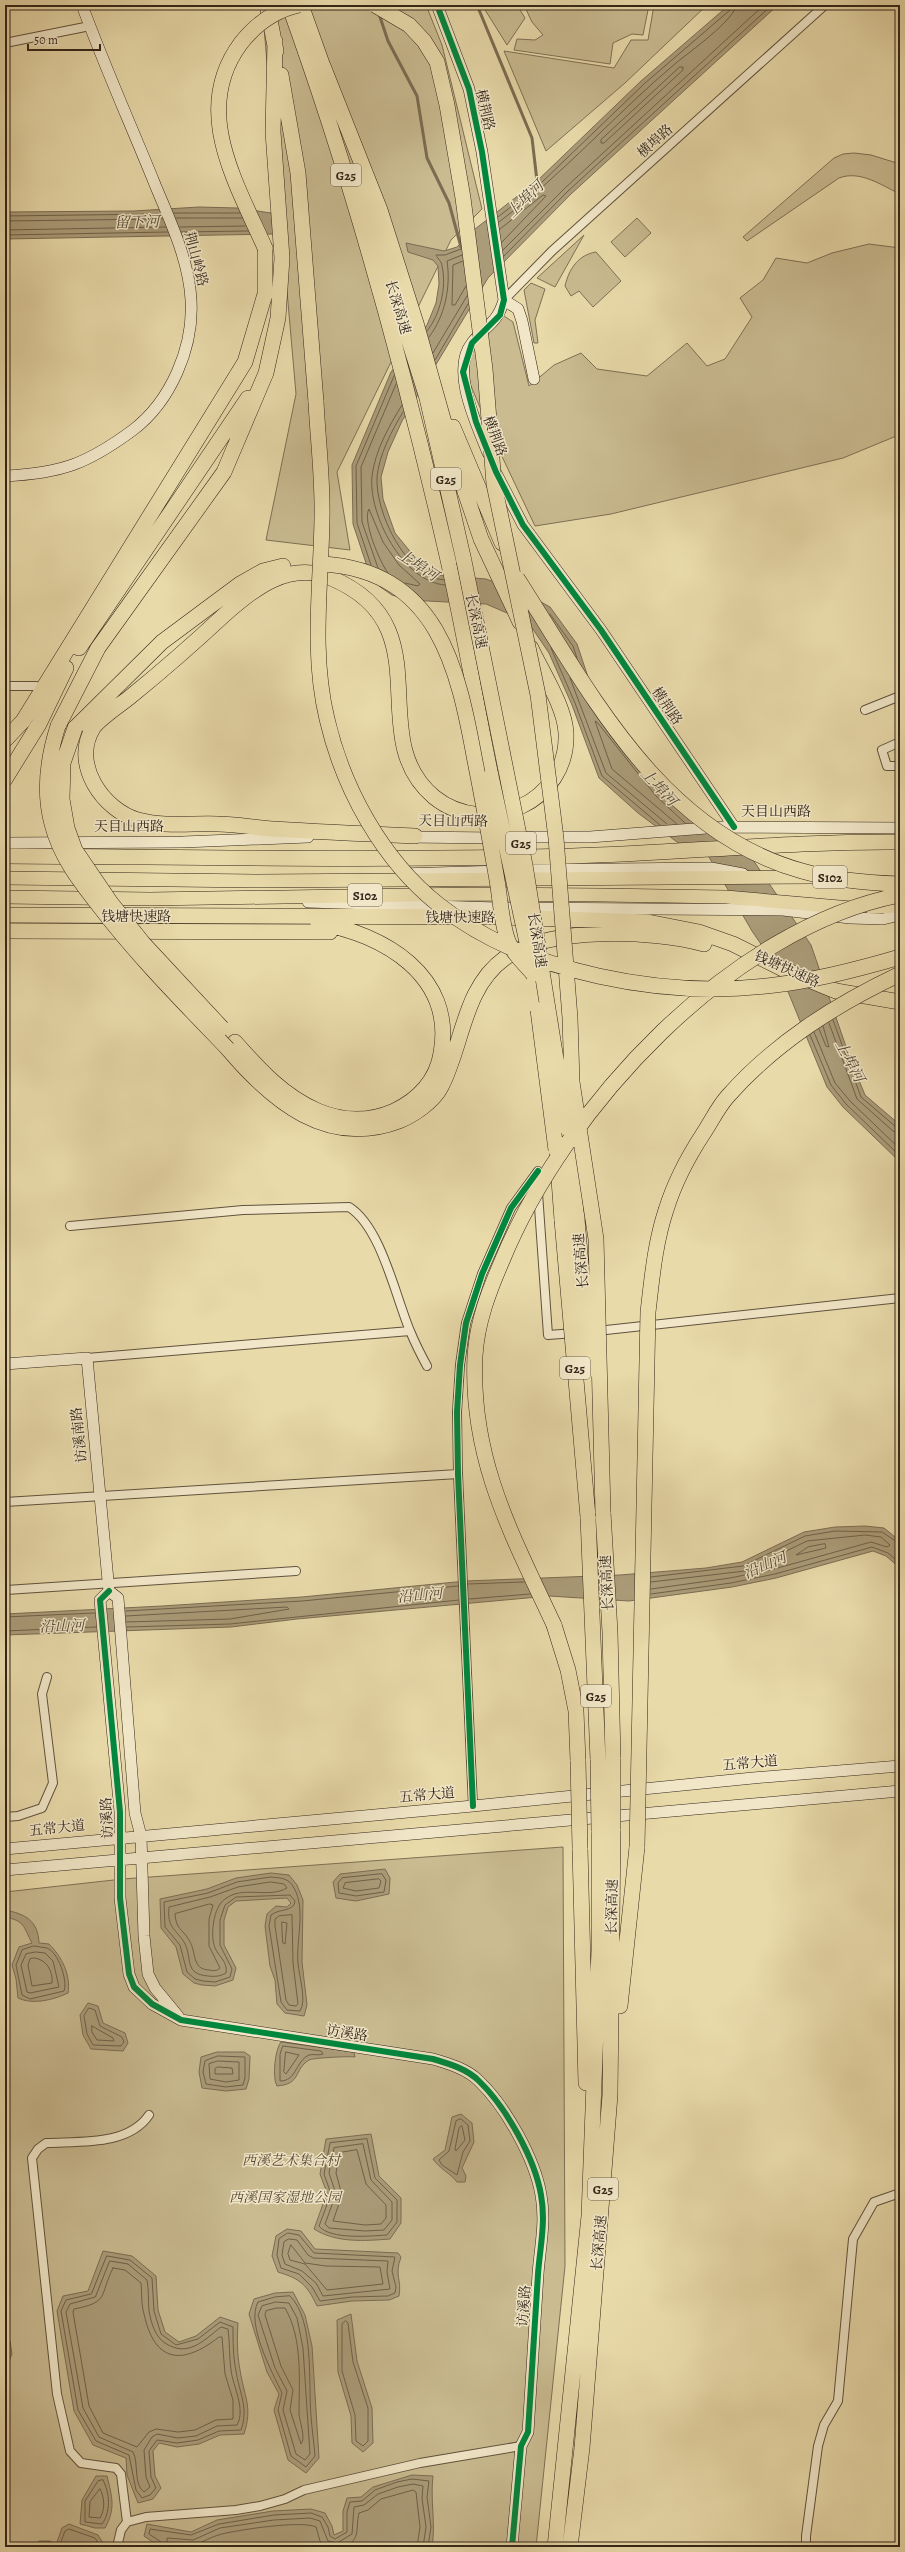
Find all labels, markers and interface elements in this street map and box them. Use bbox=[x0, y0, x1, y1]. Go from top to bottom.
scale bar bbox=[28, 26, 100, 52]
text: 50 m bbox=[34, 32, 58, 48]
street label: 横荆路 bbox=[471, 87, 499, 133]
street label: 横埠路 bbox=[633, 120, 677, 162]
road number: G25 bbox=[331, 164, 361, 186]
water label: 上埠河 bbox=[502, 174, 550, 222]
water label: 留下河 bbox=[114, 212, 163, 232]
street label: 荆山岭路 bbox=[180, 229, 212, 289]
street label: 长深高速 bbox=[381, 277, 415, 337]
street label: 横荆路 bbox=[479, 413, 511, 459]
road number: G25 bbox=[431, 468, 461, 490]
water label: 上埠河 bbox=[394, 544, 445, 587]
street label: 长深高速 bbox=[461, 592, 491, 650]
street label: 横荆路 bbox=[647, 683, 687, 729]
water label: 上埠河 bbox=[636, 764, 684, 812]
street label: 天目山西路 bbox=[741, 802, 811, 821]
street label: 天目山西路 bbox=[418, 811, 488, 831]
street label: 天目山西路 bbox=[94, 817, 164, 836]
road number: G25 bbox=[506, 832, 536, 854]
road number: S102 bbox=[813, 866, 847, 888]
road number: S102 bbox=[348, 884, 382, 906]
street label: 钱塘快速路 bbox=[101, 907, 171, 926]
street label: 钱塘快速路 bbox=[425, 908, 495, 927]
street label: 长深高速 bbox=[523, 911, 551, 969]
street label: 钱塘快速路 bbox=[751, 946, 823, 992]
water label: 上埠河 bbox=[831, 1036, 871, 1088]
street label: 长深高速 bbox=[569, 1232, 593, 1290]
road number: G25 bbox=[560, 1357, 590, 1379]
street label: 访溪南路 bbox=[67, 1406, 91, 1464]
water label: 沿山河 bbox=[740, 1546, 792, 1583]
street label: 长深高速 bbox=[596, 1555, 618, 1611]
water label: 沿山河 bbox=[397, 1583, 446, 1607]
water label: 沿山河 bbox=[39, 1615, 88, 1637]
road number: G25 bbox=[581, 1685, 611, 1707]
street label: 五常大道 bbox=[721, 1751, 779, 1775]
street label: 五常大道 bbox=[398, 1783, 456, 1807]
street label: 访溪路 bbox=[96, 1797, 118, 1839]
street label: 五常大道 bbox=[28, 1816, 86, 1840]
street label: 长深高速 bbox=[602, 1879, 622, 1935]
street label: 访溪路 bbox=[325, 2020, 369, 2046]
park label: 西溪艺术集合村 bbox=[242, 2151, 342, 2170]
road number: G25 bbox=[588, 2178, 618, 2200]
park label: 西溪国家湿地公园 bbox=[229, 2188, 343, 2207]
street label: 长深高速 bbox=[587, 2214, 611, 2272]
street label: 访溪路 bbox=[513, 2284, 535, 2328]

